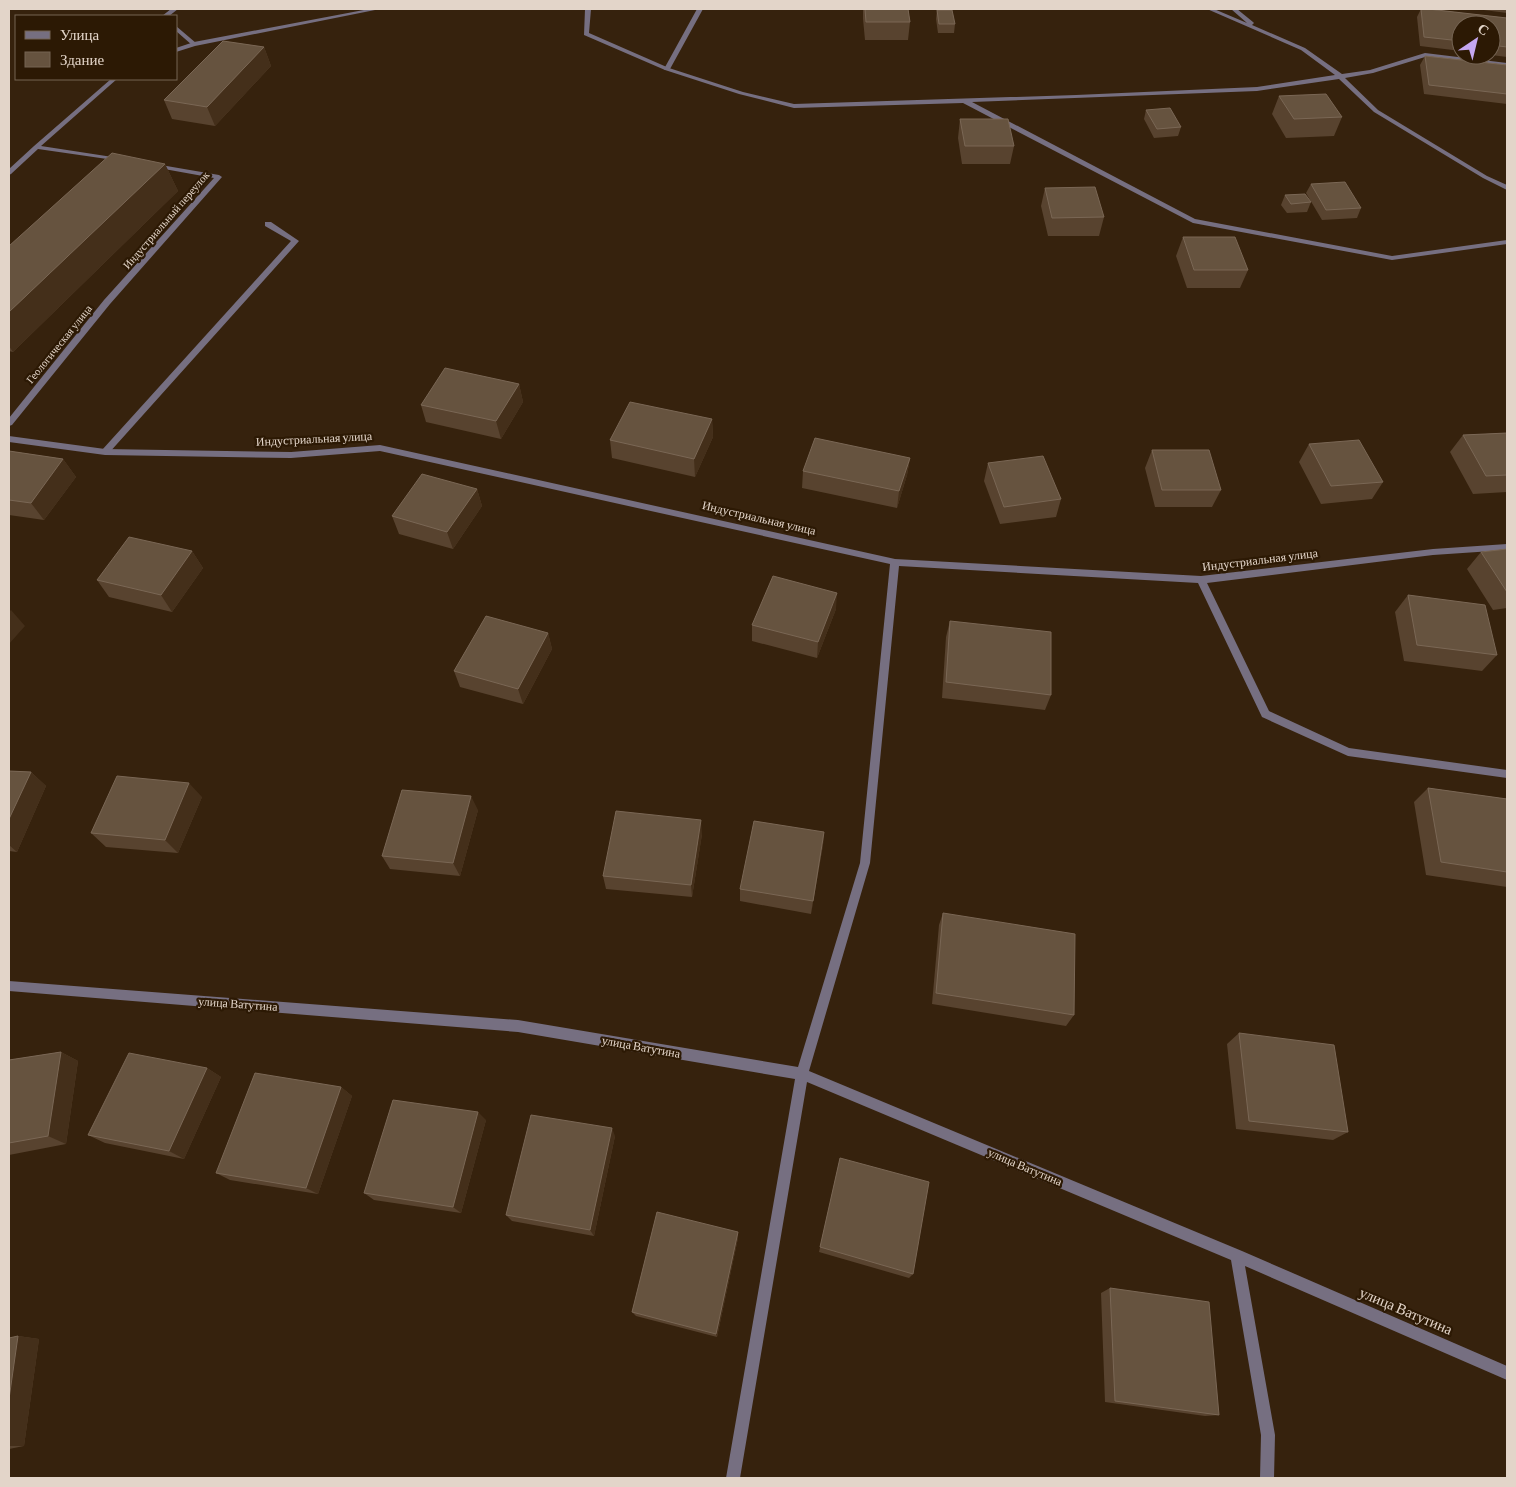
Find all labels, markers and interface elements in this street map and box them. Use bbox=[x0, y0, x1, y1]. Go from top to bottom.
legend bbox=[15, 15, 178, 80]
north arrow bbox=[1451, 15, 1501, 65]
text: С bbox=[1475, 20, 1492, 39]
text: Улица bbox=[60, 27, 99, 43]
text: Здание bbox=[60, 52, 104, 68]
street label: Индустриальный переулок bbox=[120, 168, 212, 271]
street label: Геологическая улица bbox=[24, 302, 94, 385]
street label: Индустриальная улица bbox=[256, 429, 373, 449]
street label: Индустриальная улица bbox=[701, 498, 818, 538]
street label: Индустриальная улица bbox=[1201, 546, 1319, 574]
street label: улица Ватутина bbox=[198, 994, 279, 1014]
street label: улица Ватутина bbox=[601, 1033, 682, 1061]
street label: улица Ватутина bbox=[986, 1145, 1065, 1189]
street label: улица Ватутина bbox=[1357, 1284, 1455, 1338]

